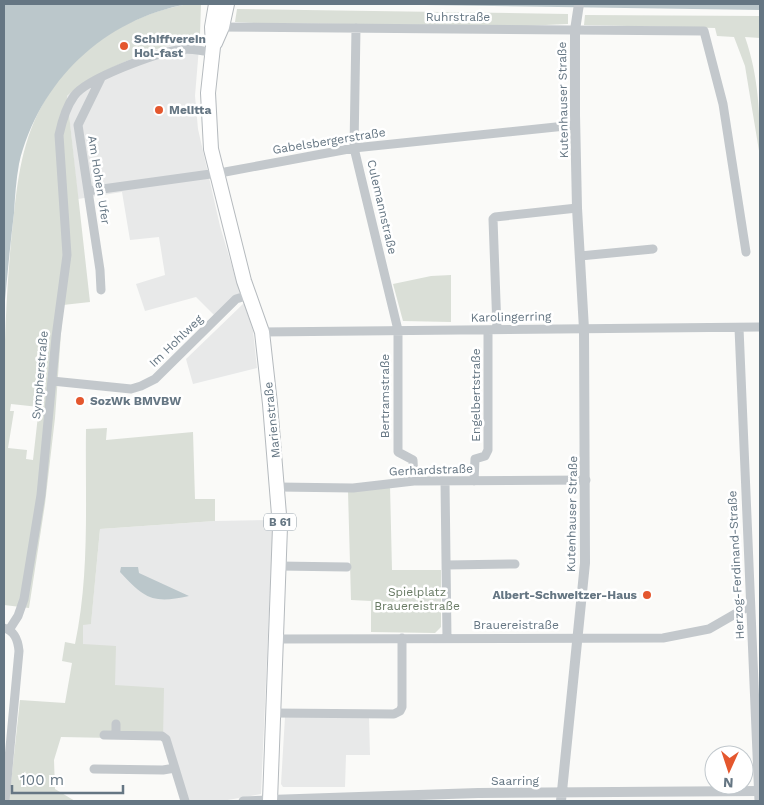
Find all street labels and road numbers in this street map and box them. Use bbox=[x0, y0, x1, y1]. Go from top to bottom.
street label: Ruhrstraße bbox=[426, 10, 490, 24]
street label: Kutenhauser Straße bbox=[555, 42, 571, 158]
street label: Gabelsbergerstraße bbox=[272, 125, 387, 157]
street label: Am Hohen Ufer bbox=[85, 134, 113, 226]
street label: Culemannstraße bbox=[364, 158, 400, 256]
street label: Karolingerring bbox=[470, 309, 552, 325]
street label: Im Hohlweg bbox=[146, 312, 206, 370]
street label: Sympherstraße bbox=[29, 330, 51, 420]
street label: Engelbertstraße bbox=[469, 348, 483, 442]
street label: Bertramstraße bbox=[378, 354, 392, 438]
street label: Marienstraße bbox=[261, 381, 283, 459]
street label: Kutenhauser Straße bbox=[564, 456, 580, 572]
street label: Gerhardstraße bbox=[389, 462, 473, 478]
street label: Herzog-Ferdinand-Straße bbox=[725, 490, 747, 640]
road number: B 61 bbox=[264, 514, 296, 530]
street label: Brauereistraße bbox=[473, 618, 559, 632]
street label: Saarring bbox=[491, 774, 540, 788]

